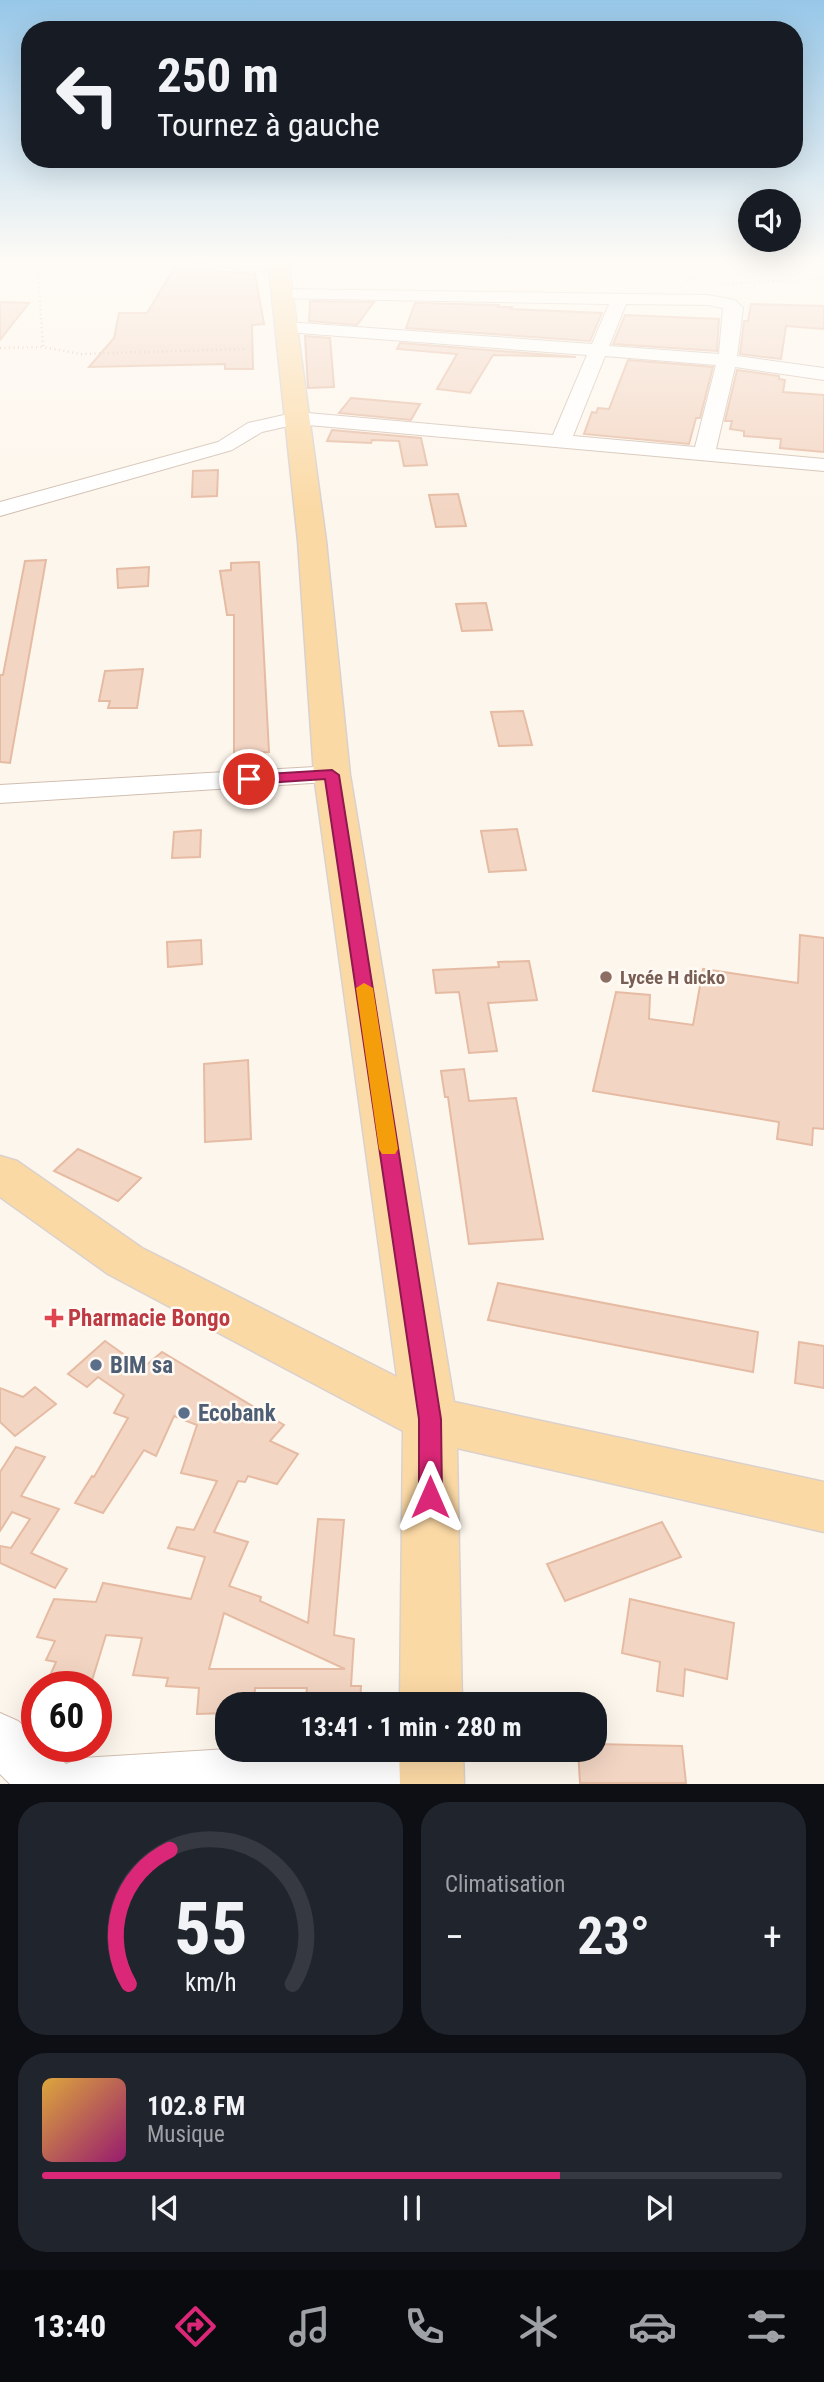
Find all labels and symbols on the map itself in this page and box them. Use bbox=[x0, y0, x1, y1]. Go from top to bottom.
pin bbox=[219, 749, 279, 809]
place label: Lycée H dicko bbox=[620, 966, 725, 989]
marker: Lycée H dicko bbox=[598, 969, 614, 985]
place label: Pharmacie Bongo bbox=[68, 1305, 230, 1332]
marker: Pharmacie Bongo bbox=[46, 1310, 62, 1326]
place label: BIM sa bbox=[110, 1352, 173, 1379]
marker: BIM sa bbox=[88, 1357, 104, 1373]
place label: Ecobank bbox=[198, 1400, 277, 1427]
marker: Ecobank bbox=[176, 1405, 192, 1421]
position arrow bbox=[393, 1460, 467, 1534]
speed limit sign: 60 bbox=[21, 1671, 112, 1762]

